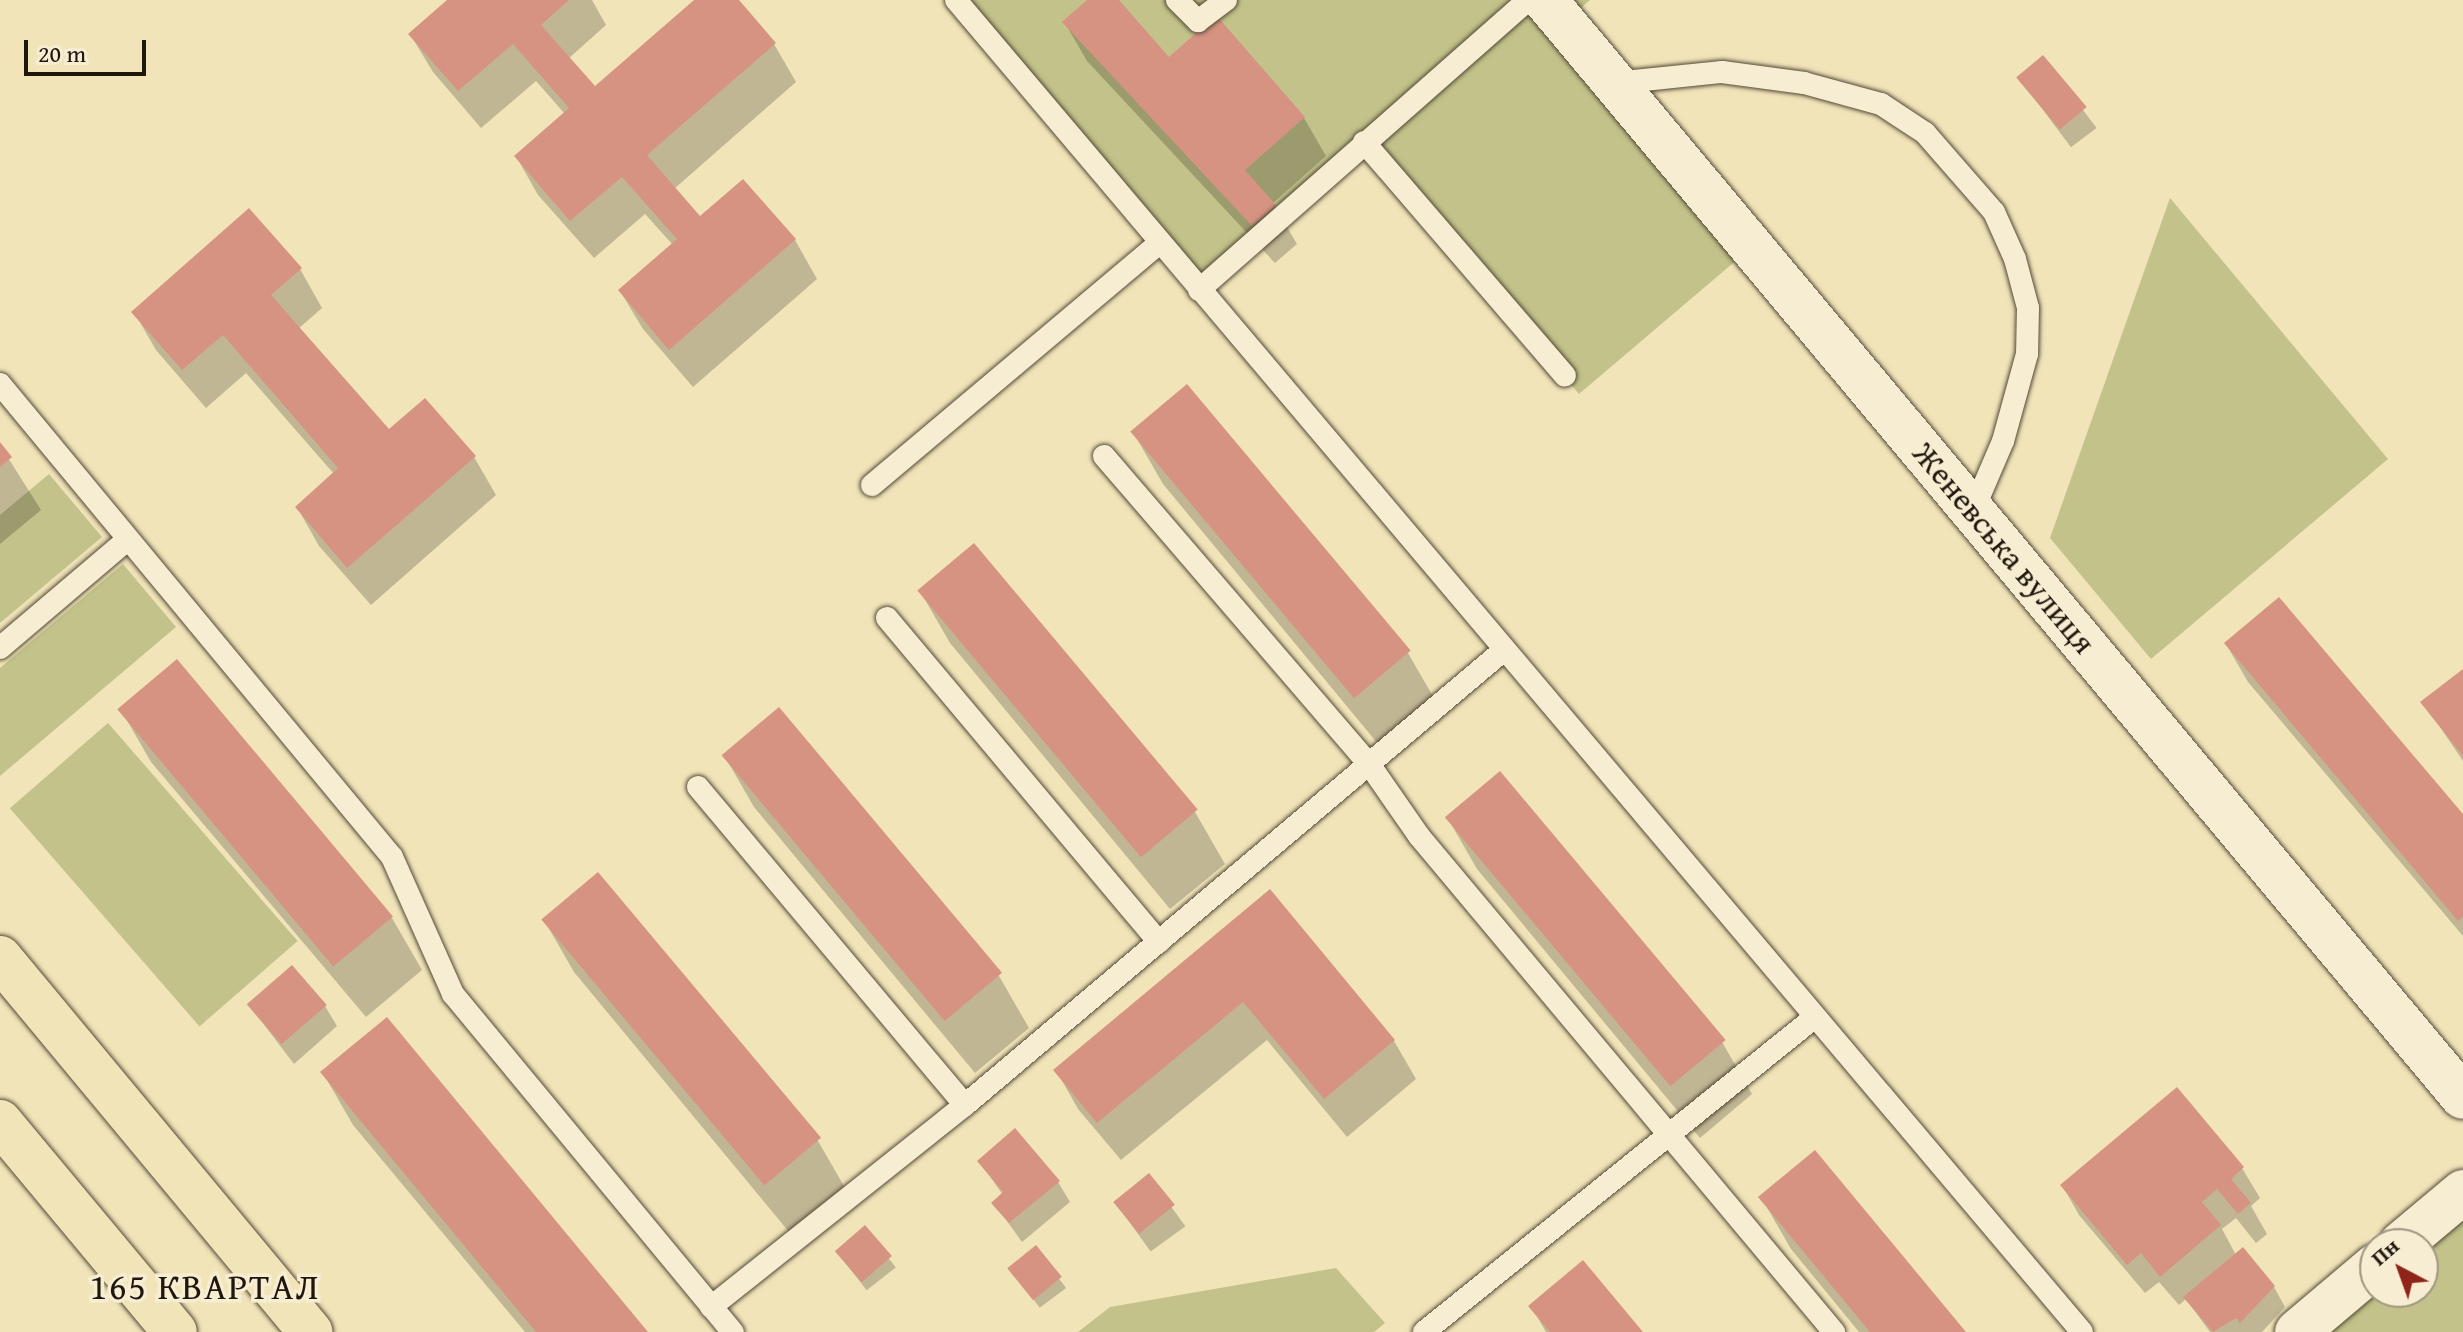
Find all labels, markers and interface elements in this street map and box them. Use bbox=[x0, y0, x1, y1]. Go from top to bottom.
scale bar bbox=[28, 24, 150, 74]
text: 20 m bbox=[38, 36, 86, 71]
street label: Женевська вулиця bbox=[1904, 435, 2104, 661]
north arrow bbox=[2359, 1228, 2439, 1308]
text: Пн bbox=[2363, 1230, 2406, 1273]
district label: 165 КВАРТАЛ bbox=[90, 1264, 320, 1308]

